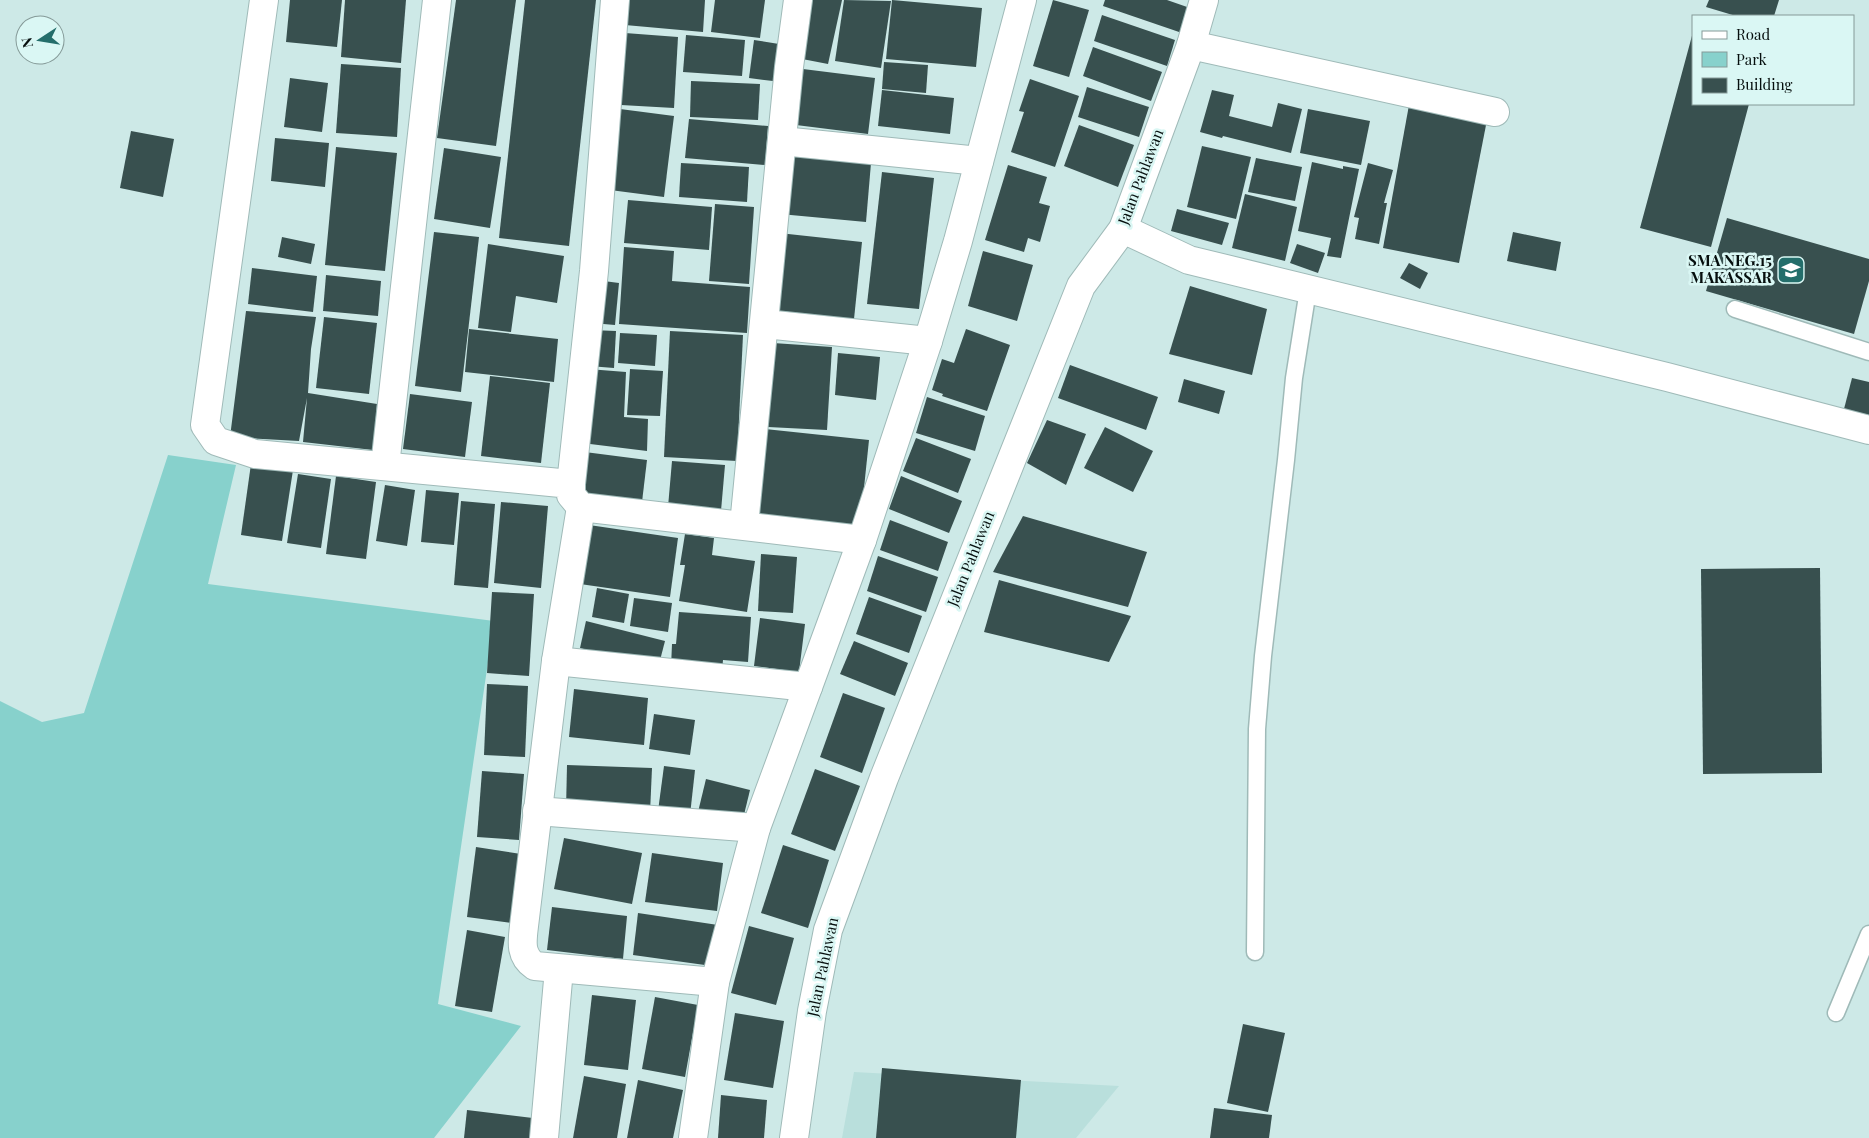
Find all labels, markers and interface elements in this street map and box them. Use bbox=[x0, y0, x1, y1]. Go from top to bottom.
north arrow bbox=[15, 15, 65, 65]
legend bbox=[1692, 15, 1854, 105]
text: Road bbox=[1736, 24, 1770, 44]
text: N bbox=[16, 36, 37, 50]
text: Park bbox=[1736, 49, 1768, 69]
text: Building bbox=[1736, 74, 1793, 94]
street label: Jalan Pahlawan bbox=[1112, 126, 1168, 228]
place label: SMA NEG.15 MAKASSAR bbox=[1688, 250, 1773, 287]
school or university icon: SMA NEG.15 MAKASSAR bbox=[1776, 255, 1806, 285]
street label: Jalan Pahlawan bbox=[942, 508, 998, 610]
street label: Jalan Pahlawan bbox=[802, 915, 842, 1019]

